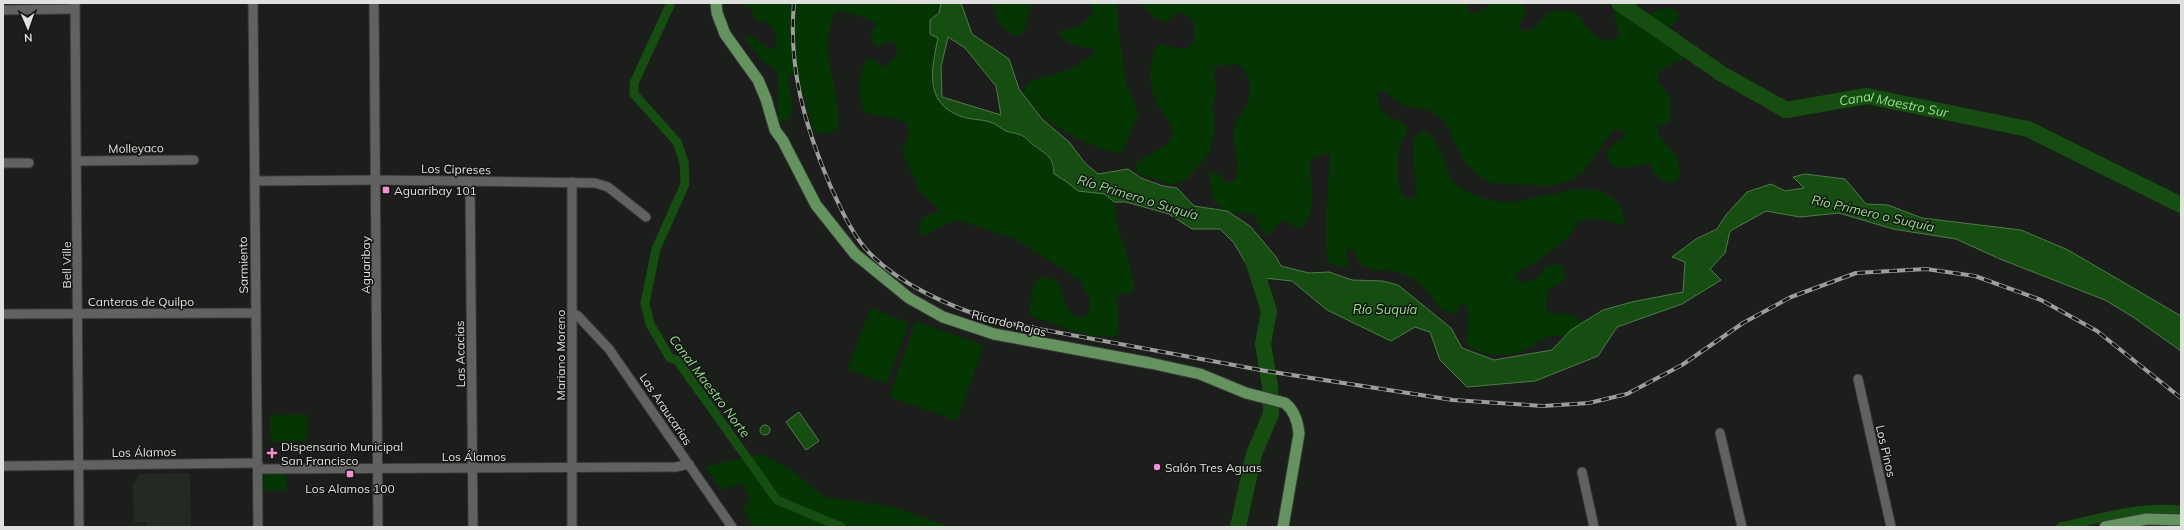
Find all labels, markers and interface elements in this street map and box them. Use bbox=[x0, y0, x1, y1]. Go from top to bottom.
north arrow bbox=[8, 8, 48, 48]
text: N bbox=[24, 31, 33, 45]
water label: Canal Maestro Sur bbox=[1838, 87, 1951, 121]
street label: Molleyaco bbox=[108, 140, 164, 156]
street label: Los Cipreses bbox=[421, 161, 491, 177]
water label: Río Primero o Suquía bbox=[1076, 171, 1201, 223]
place label: Aguaribay 101 bbox=[394, 183, 477, 198]
marker: Aguaribay 101 bbox=[381, 185, 391, 195]
water label: Río Primero o Suquía bbox=[1810, 191, 1936, 235]
street label: Aguaribay bbox=[358, 235, 373, 294]
street label: Sarmiento bbox=[235, 236, 251, 294]
street label: Bell Ville bbox=[59, 241, 74, 289]
street label: Canteras de Quilpo bbox=[88, 294, 194, 309]
water label: Río Suquía bbox=[1353, 301, 1418, 317]
street label: Ricardo Rojas bbox=[970, 306, 1048, 340]
street label: Mariano Moreno bbox=[553, 309, 568, 400]
street label: Las Acacias bbox=[452, 321, 468, 387]
water label: Canal Maestro Norte bbox=[666, 331, 754, 441]
street label: Las Araucarias bbox=[636, 370, 696, 448]
street label: Los Pinos bbox=[1873, 424, 1899, 479]
place label: Dispensario Municipal San Francisco bbox=[281, 439, 403, 468]
street label: Los Álamos bbox=[112, 444, 176, 460]
marker: Dispensario Municipal San Francisco bbox=[266, 447, 278, 459]
street label: Los Álamos bbox=[442, 449, 506, 464]
place label: Salón Tres Aguas bbox=[1165, 460, 1262, 475]
marker: Salón Tres Aguas bbox=[1152, 462, 1162, 472]
marker: Los Alamos 100 bbox=[345, 469, 355, 479]
place label: Los Alamos 100 bbox=[305, 481, 395, 496]

